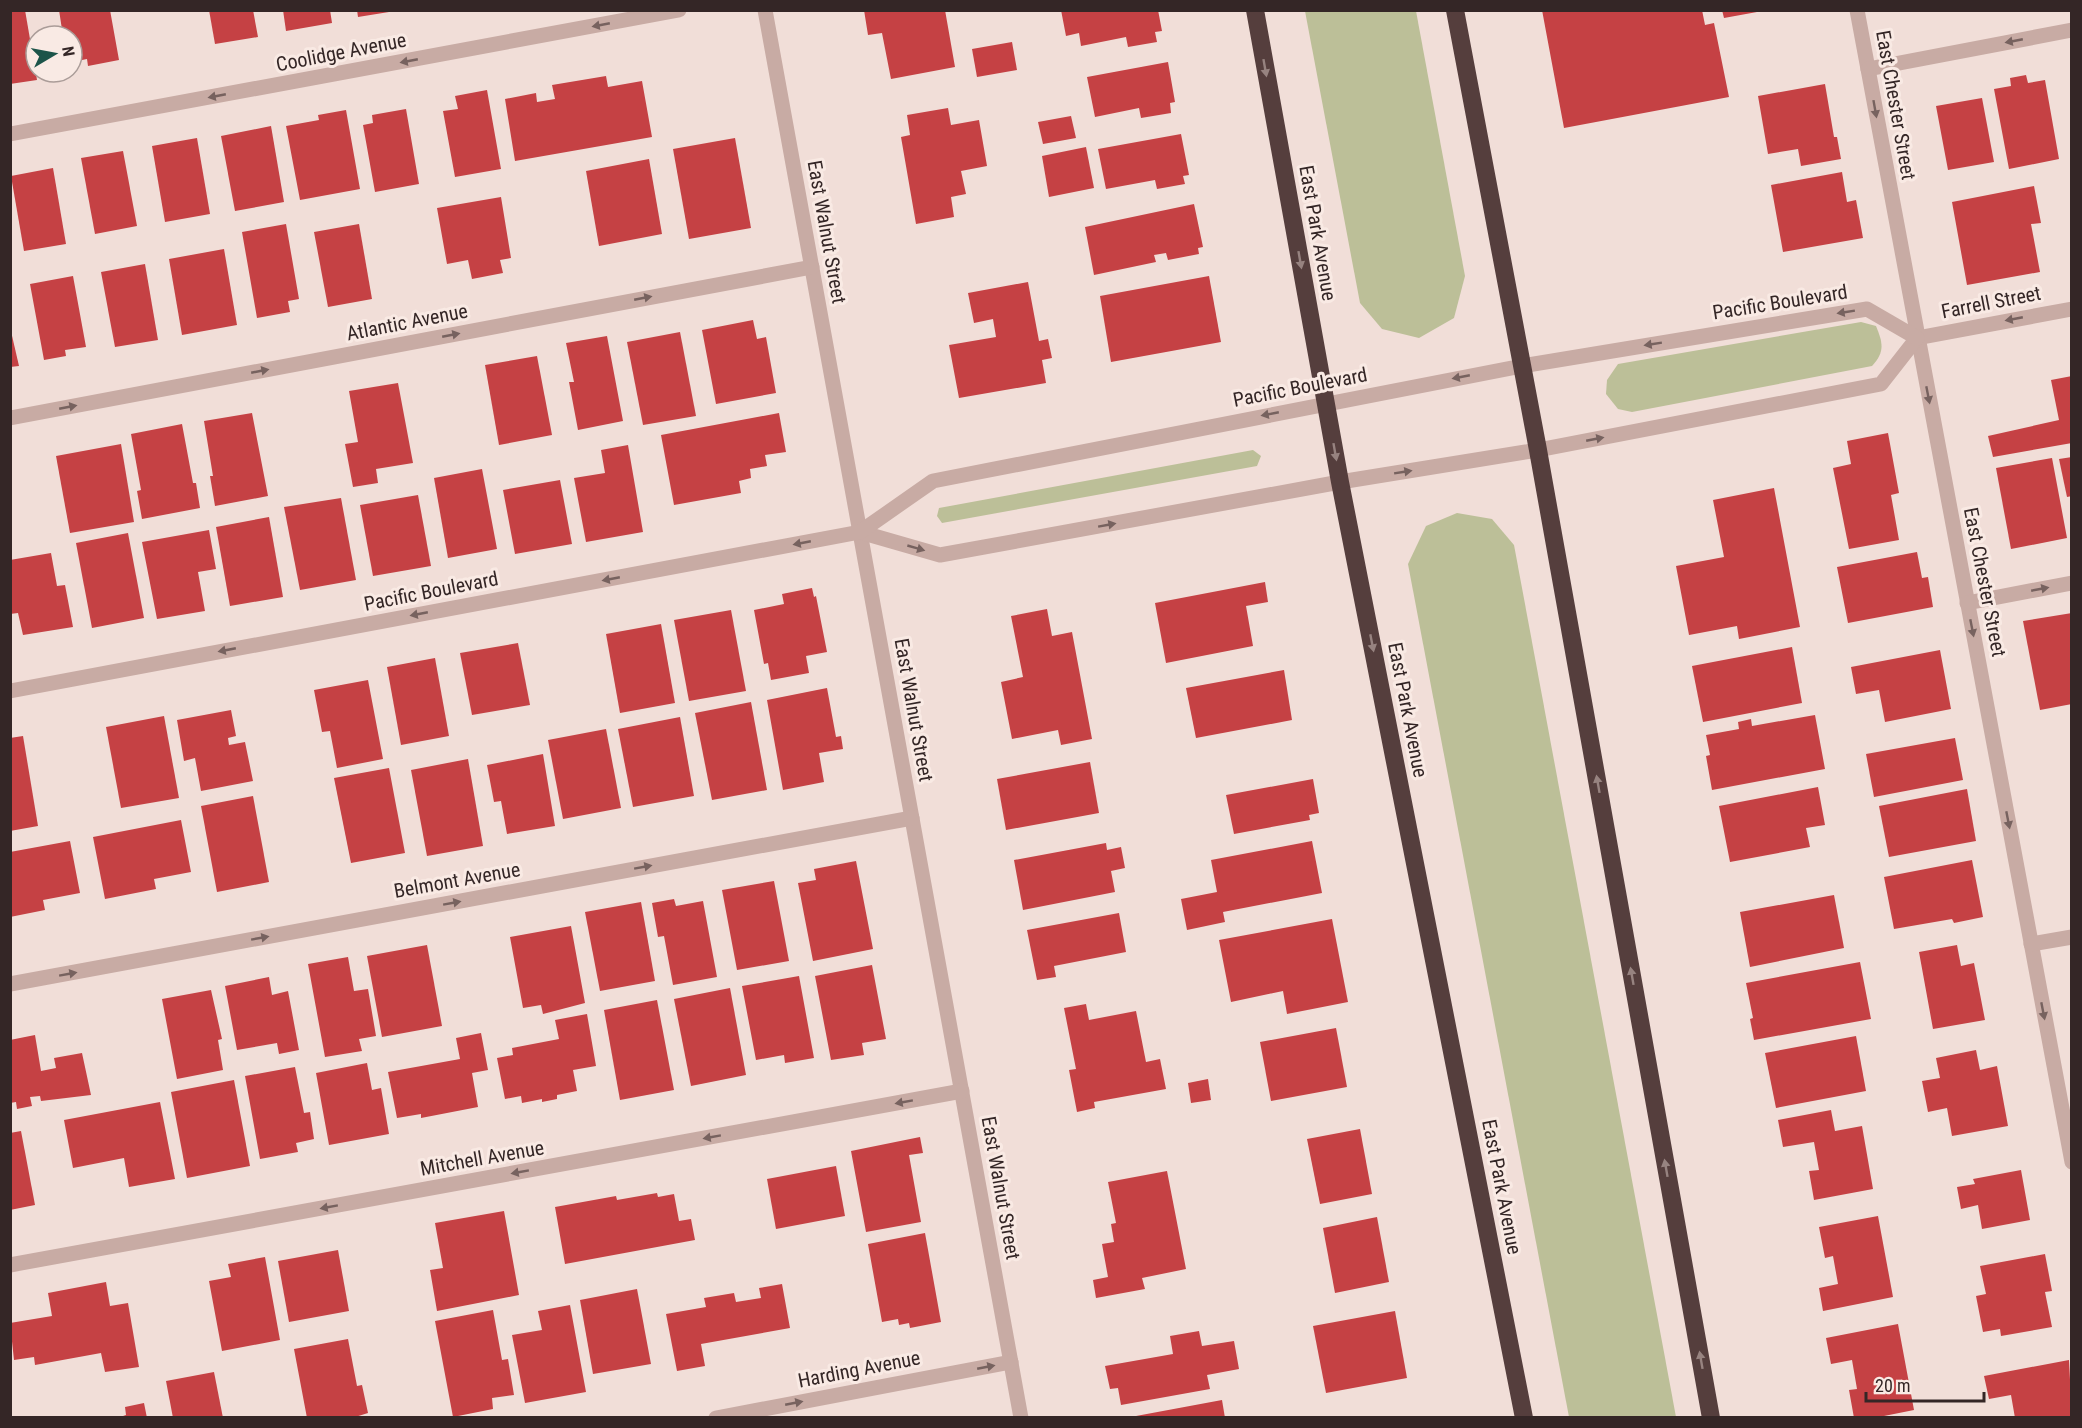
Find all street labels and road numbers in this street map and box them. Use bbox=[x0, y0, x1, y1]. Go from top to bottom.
street label: Coolidge Avenue bbox=[274, 28, 408, 76]
street label: East Chester Street bbox=[1871, 28, 1921, 182]
street label: East Walnut Street bbox=[803, 159, 851, 306]
street label: East Park Avenue bbox=[1294, 163, 1342, 303]
street label: Pacific Boulevard bbox=[1711, 279, 1849, 325]
street label: Farrell Street bbox=[1939, 281, 2043, 323]
street label: Atlantic Avenue bbox=[344, 298, 470, 346]
street label: Pacific Boulevard bbox=[1231, 362, 1369, 412]
street label: East Chester Street bbox=[1959, 505, 2011, 659]
street label: Pacific Boulevard bbox=[362, 566, 500, 616]
street label: East Walnut Street bbox=[890, 637, 938, 784]
street label: East Park Avenue bbox=[1383, 640, 1433, 780]
street label: Belmont Avenue bbox=[392, 857, 522, 903]
street label: East Walnut Street bbox=[977, 1115, 1025, 1262]
street label: East Park Avenue bbox=[1477, 1117, 1527, 1257]
street label: Mitchell Avenue bbox=[418, 1135, 546, 1181]
street label: Harding Avenue bbox=[796, 1345, 922, 1393]

